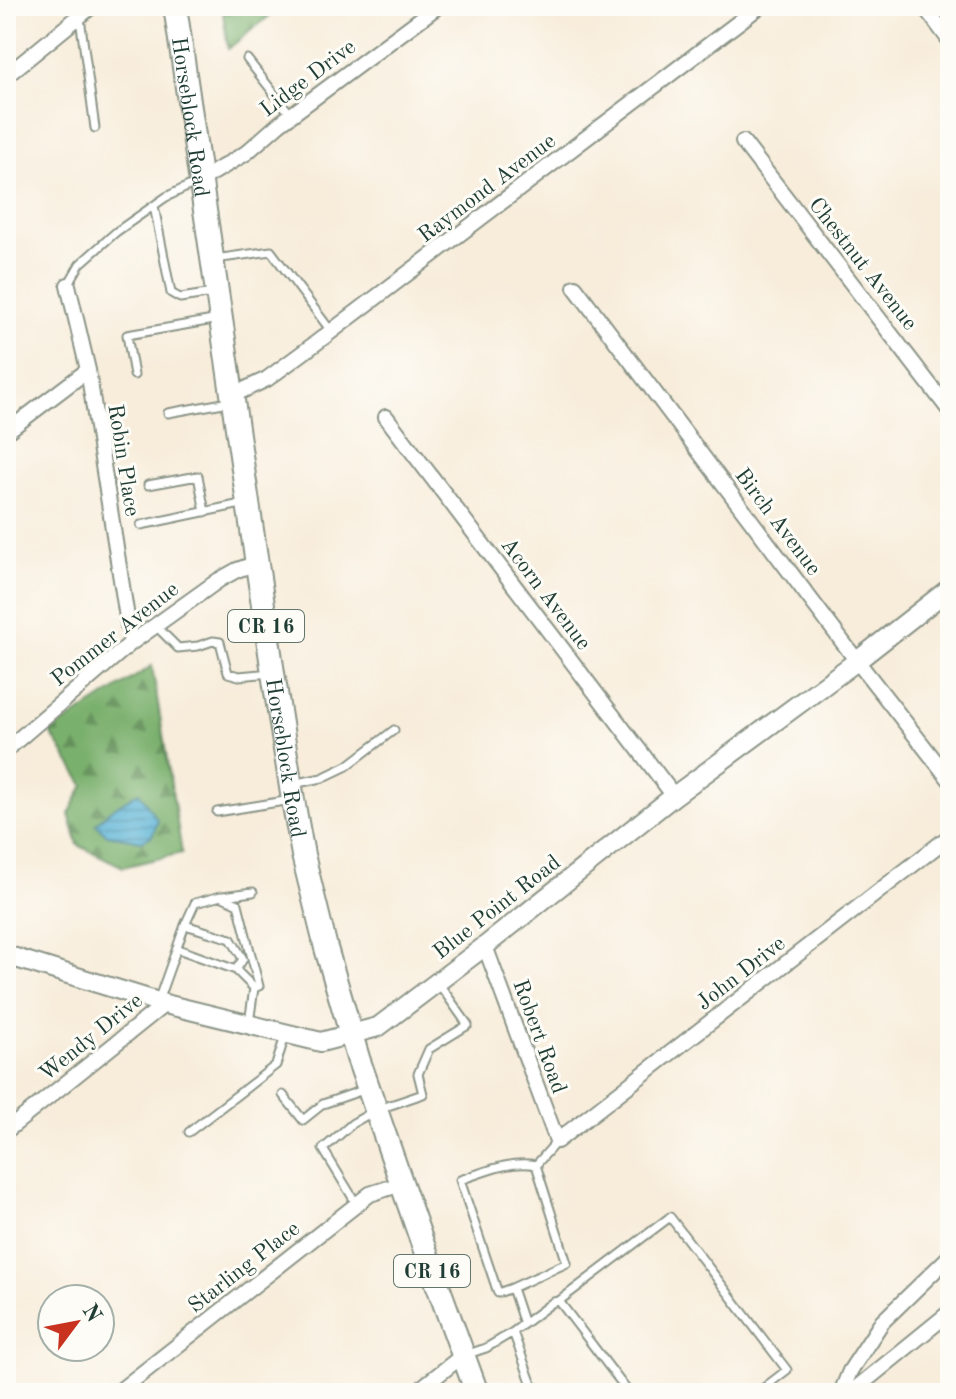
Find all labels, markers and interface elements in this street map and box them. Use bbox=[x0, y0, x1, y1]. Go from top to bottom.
street label: Horseblock Road bbox=[167, 36, 212, 199]
street label: Lidge Drive bbox=[256, 36, 360, 121]
street label: Raymond Avenue bbox=[414, 130, 560, 247]
street label: Chestnut Avenue bbox=[804, 194, 921, 335]
street label: Robin Place bbox=[103, 403, 143, 518]
street label: Birch Avenue bbox=[730, 465, 825, 580]
street label: Acorn Avenue bbox=[496, 534, 595, 654]
street label: Pommer Avenue bbox=[47, 578, 183, 691]
road number: CR 16 bbox=[228, 610, 304, 642]
street label: Horseblock Road bbox=[261, 677, 309, 840]
street label: Blue Point Road bbox=[430, 851, 565, 964]
street label: John Drive bbox=[693, 932, 790, 1015]
street label: Robert Road bbox=[508, 977, 570, 1097]
street label: Wendy Drive bbox=[36, 990, 147, 1086]
street label: Starling Place bbox=[184, 1217, 304, 1318]
road number: CR 16 bbox=[394, 1255, 470, 1287]
north arrow bbox=[36, 1283, 116, 1363]
text: N bbox=[77, 1301, 105, 1327]

